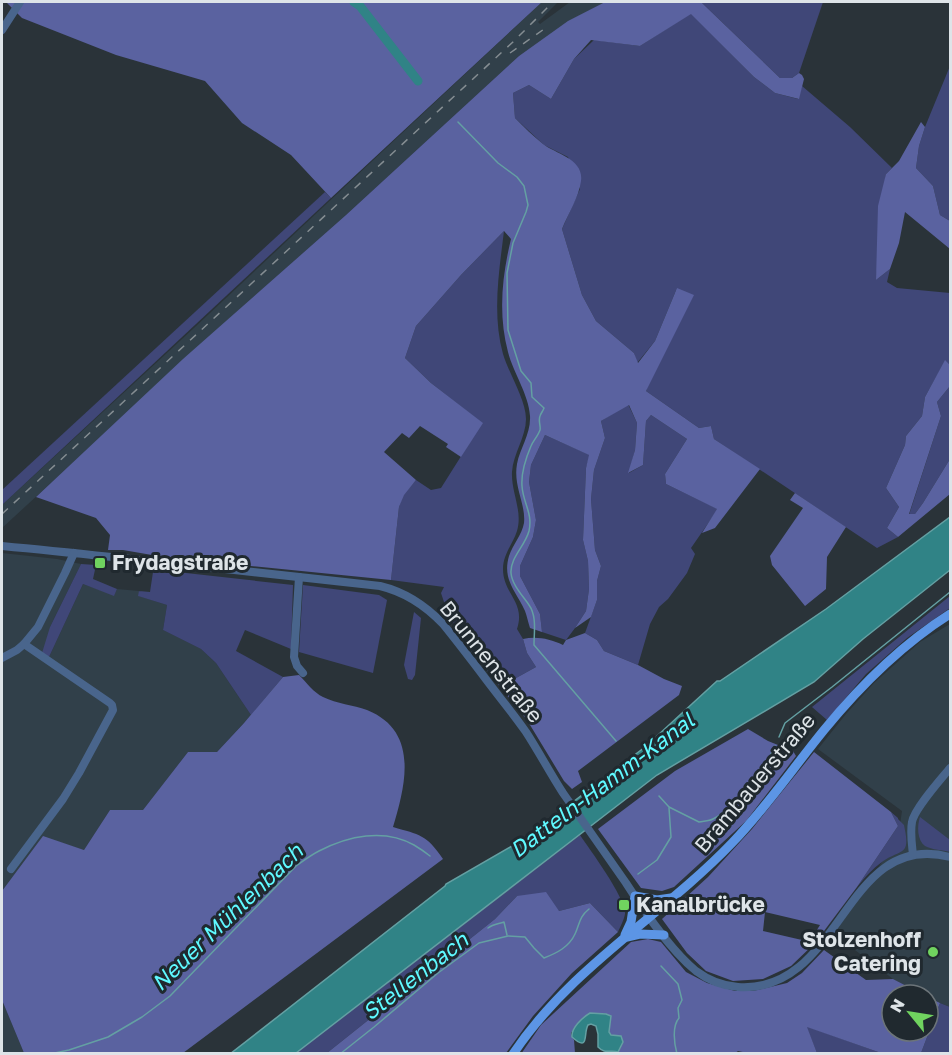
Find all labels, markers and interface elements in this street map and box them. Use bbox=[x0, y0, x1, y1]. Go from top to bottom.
place label: Frydagstraße bbox=[112, 549, 248, 575]
marker: Frydagstraße bbox=[93, 556, 107, 570]
street label: Brunnenstraße bbox=[435, 595, 549, 728]
water label: Datteln-Hamm-Kanal bbox=[504, 706, 700, 863]
street label: Brambauerstraße bbox=[688, 707, 820, 857]
water label: Neuer Mühlenbach bbox=[145, 836, 309, 996]
place label: Kanalbrücke bbox=[636, 891, 765, 917]
marker: Kanalbrücke bbox=[617, 898, 631, 912]
water label: Stellenbach bbox=[356, 925, 474, 1025]
place label: Stolzenhoff Catering bbox=[802, 926, 921, 976]
marker: Stolzenhoff Catering bbox=[926, 945, 940, 959]
north arrow bbox=[880, 983, 940, 1043]
text: N bbox=[885, 995, 909, 1016]

